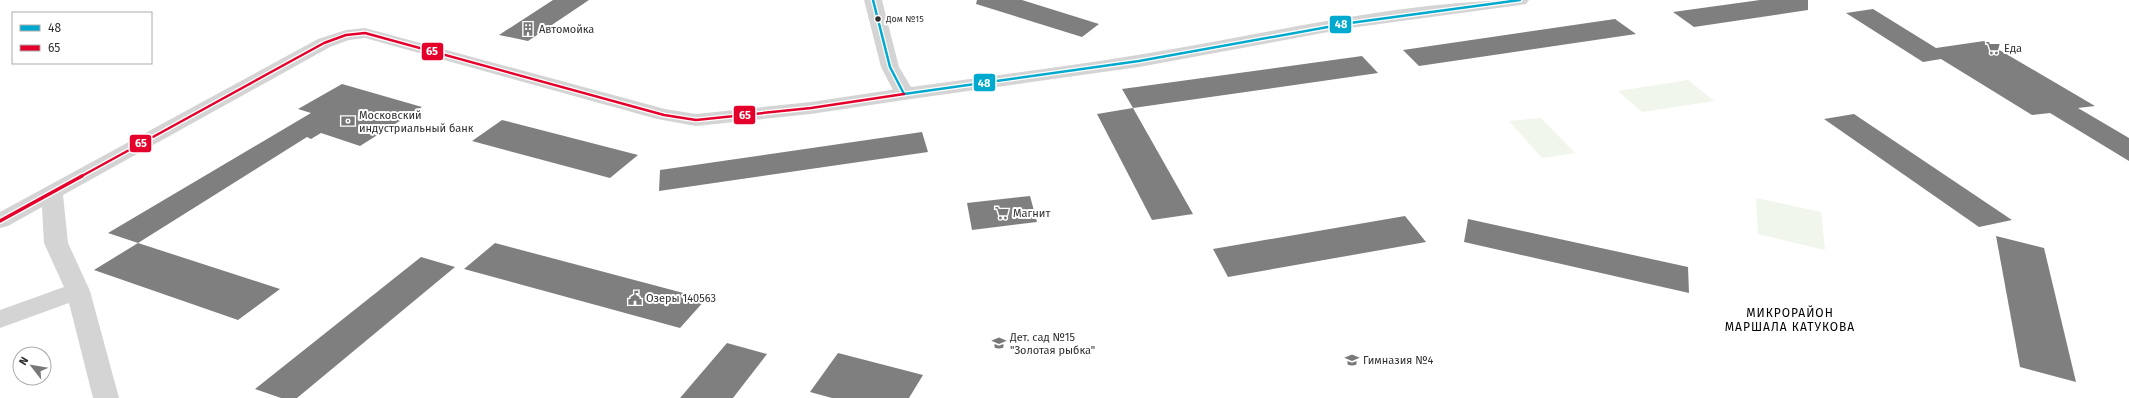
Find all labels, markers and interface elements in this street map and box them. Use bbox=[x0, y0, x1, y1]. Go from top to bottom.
legend bbox=[12, 12, 152, 64]
marker: Дом №15 bbox=[873, 14, 883, 24]
place label: Дом №15 bbox=[885, 14, 924, 24]
line badge: 48 bbox=[1329, 15, 1352, 34]
text: 48 bbox=[1335, 18, 1348, 31]
text: 48 bbox=[48, 21, 61, 35]
building icon: Автомойка bbox=[520, 21, 536, 37]
place label: Автомойка bbox=[539, 23, 594, 36]
supermarket icon: Еда bbox=[1985, 40, 2001, 56]
text: 65 bbox=[48, 41, 60, 55]
line badge: 65 bbox=[421, 42, 444, 61]
place label: Еда bbox=[2004, 42, 2022, 55]
text: 65 bbox=[426, 45, 438, 58]
line badge: 48 bbox=[973, 73, 996, 92]
text: 48 bbox=[978, 77, 991, 90]
line badge: 65 bbox=[733, 105, 756, 125]
place label: Московский индустриальный банк bbox=[359, 109, 474, 135]
text: 65 bbox=[739, 109, 751, 122]
bank icon: Московский индустриальный банк bbox=[340, 113, 356, 129]
line badge: 65 bbox=[129, 134, 152, 153]
text: 65 bbox=[135, 137, 147, 150]
supermarket icon: Магнит bbox=[994, 205, 1010, 221]
place label: Магнит bbox=[1013, 207, 1050, 220]
public building icon: Озеры 140563 bbox=[627, 290, 643, 306]
place label: Озеры 140563 bbox=[646, 292, 716, 305]
district label: МИКРОРАЙОН МАРШАЛА КАТУКОВА bbox=[1725, 305, 1855, 334]
place label: Дет. сад №15 "Золотая рыбка" bbox=[1009, 331, 1095, 357]
school or university icon: Дет. сад №15 "Золотая рыбка" bbox=[991, 335, 1007, 351]
north arrow bbox=[12, 346, 52, 386]
school or university icon: Гимназия №4 bbox=[1344, 352, 1360, 368]
place label: Гимназия №4 bbox=[1363, 354, 1434, 367]
text: N bbox=[16, 355, 31, 368]

